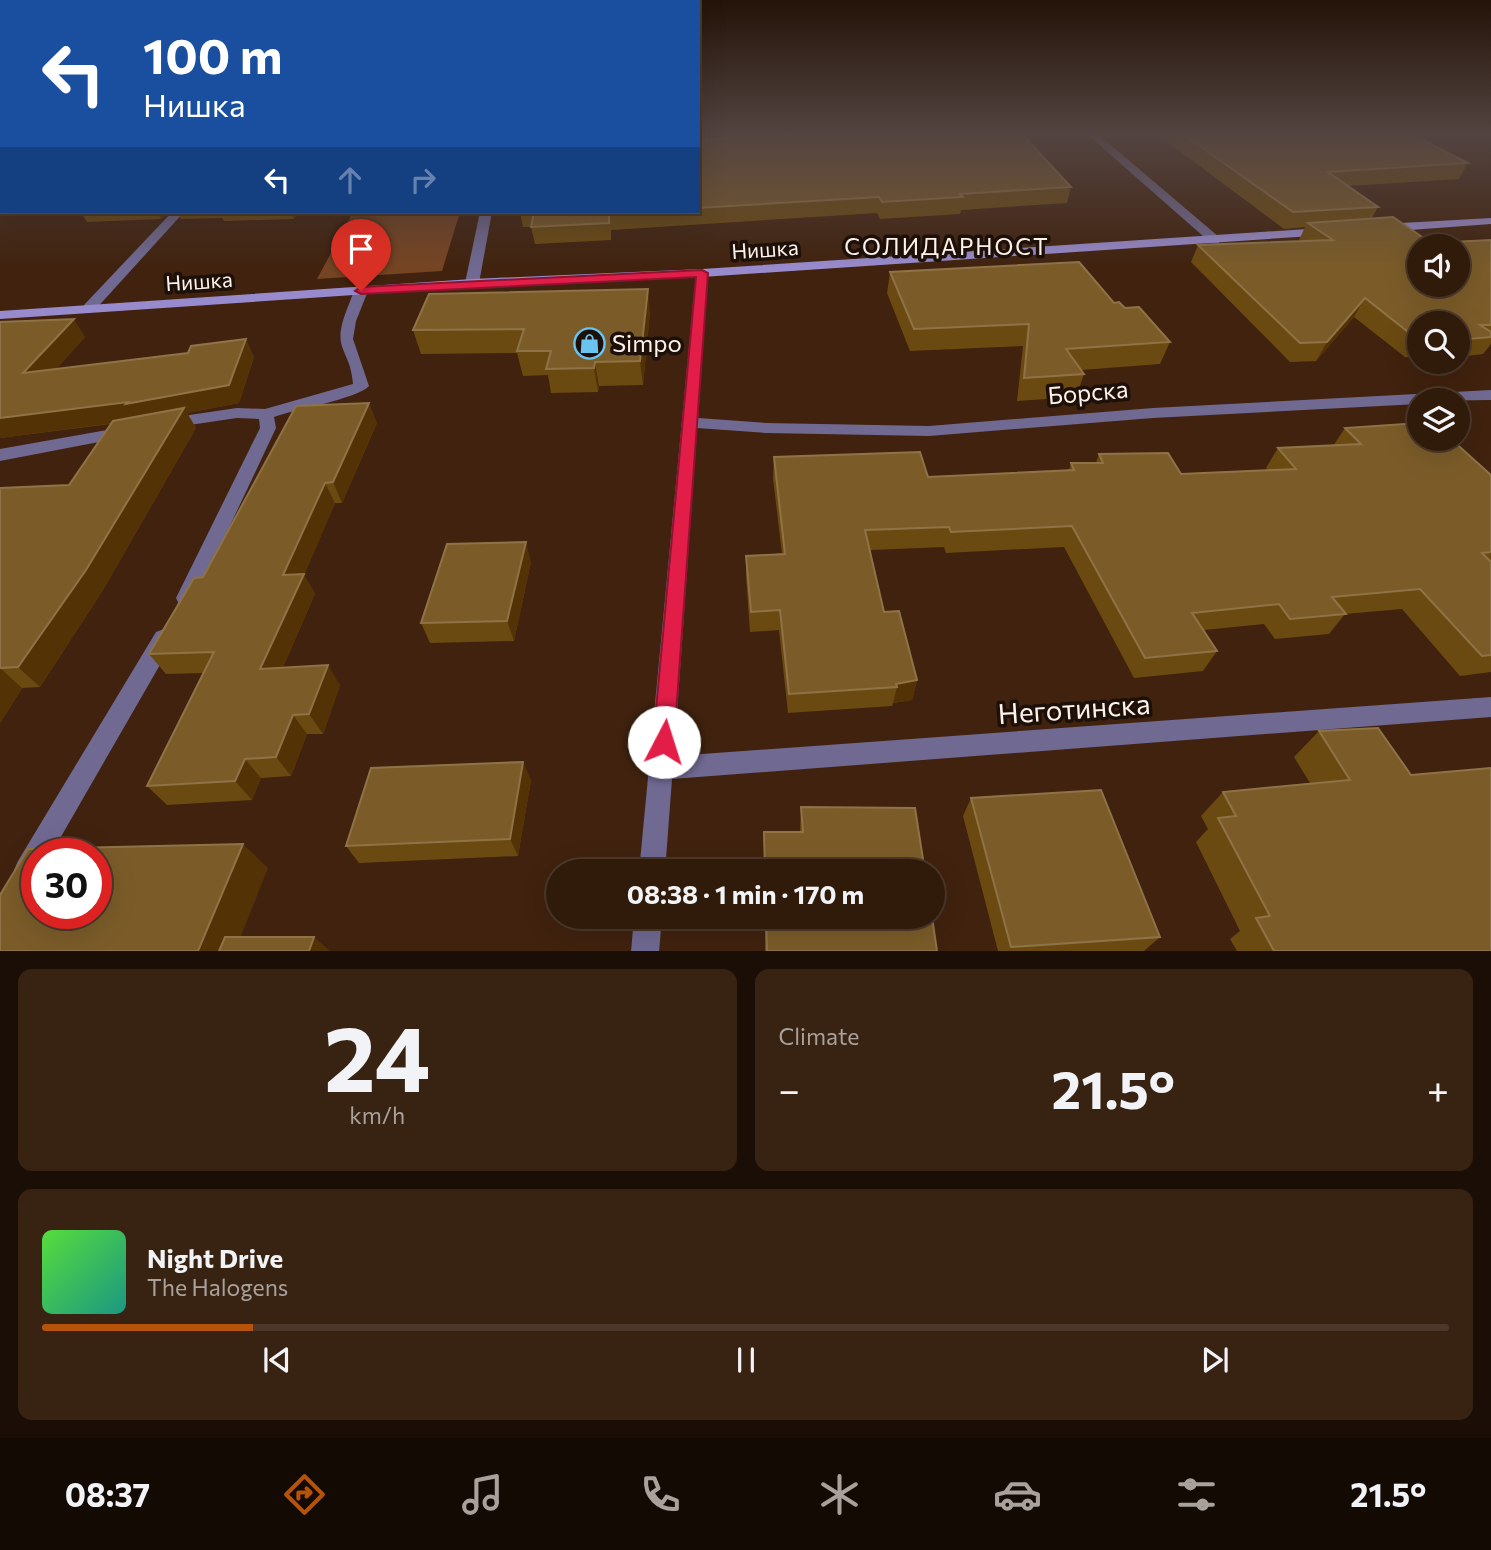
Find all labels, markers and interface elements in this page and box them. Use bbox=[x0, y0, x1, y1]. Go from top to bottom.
text: 100 m bbox=[143, 24, 282, 84]
icon: left bbox=[28, 28, 119, 119]
text: Нишка bbox=[143, 84, 246, 124]
icon: left bbox=[258, 161, 296, 199]
icon: ahead bbox=[331, 161, 369, 199]
icon: right bbox=[404, 161, 442, 199]
pin bbox=[331, 219, 391, 291]
icon: arrive bbox=[342, 230, 380, 268]
district label: СОЛИДАРНОСТ bbox=[844, 232, 1050, 260]
street label: Нишка bbox=[730, 234, 799, 263]
map controls bbox=[1407, 234, 1470, 451]
button: sound bbox=[1407, 234, 1470, 297]
street label: Нишка bbox=[164, 266, 233, 295]
button: search bbox=[1407, 311, 1470, 374]
shop icon: Simpo bbox=[572, 327, 606, 361]
place label: Simpo bbox=[612, 328, 682, 357]
street label: Борска bbox=[1046, 374, 1129, 409]
button: layers bbox=[1407, 388, 1470, 451]
street label: Неготинска bbox=[996, 686, 1151, 730]
position arrow bbox=[627, 705, 701, 779]
speed limit sign: 30 bbox=[21, 838, 112, 929]
text: 08:38 · 1 min · 170 m bbox=[627, 878, 864, 909]
text: 24 bbox=[324, 999, 430, 1111]
text: Climate bbox=[779, 1022, 860, 1050]
text: 21.5° bbox=[1052, 1056, 1175, 1120]
text: − bbox=[779, 1065, 800, 1112]
text: + bbox=[1427, 1065, 1449, 1112]
text: km/h bbox=[349, 1101, 405, 1129]
text: Night Drive bbox=[147, 1242, 283, 1273]
text: The Halogens bbox=[147, 1273, 288, 1301]
icon: previous bbox=[258, 1341, 296, 1379]
icon: pause bbox=[727, 1341, 765, 1379]
icon: next bbox=[1196, 1341, 1234, 1379]
icon: directions bbox=[280, 1470, 329, 1519]
icon: music bbox=[458, 1470, 507, 1519]
icon: phone bbox=[636, 1470, 685, 1519]
icon: climate bbox=[815, 1470, 864, 1519]
icon: car bbox=[993, 1470, 1042, 1519]
icon: filters bbox=[1172, 1470, 1221, 1519]
text: 08:37 bbox=[65, 1474, 150, 1514]
text: 21.5° bbox=[1350, 1474, 1426, 1514]

